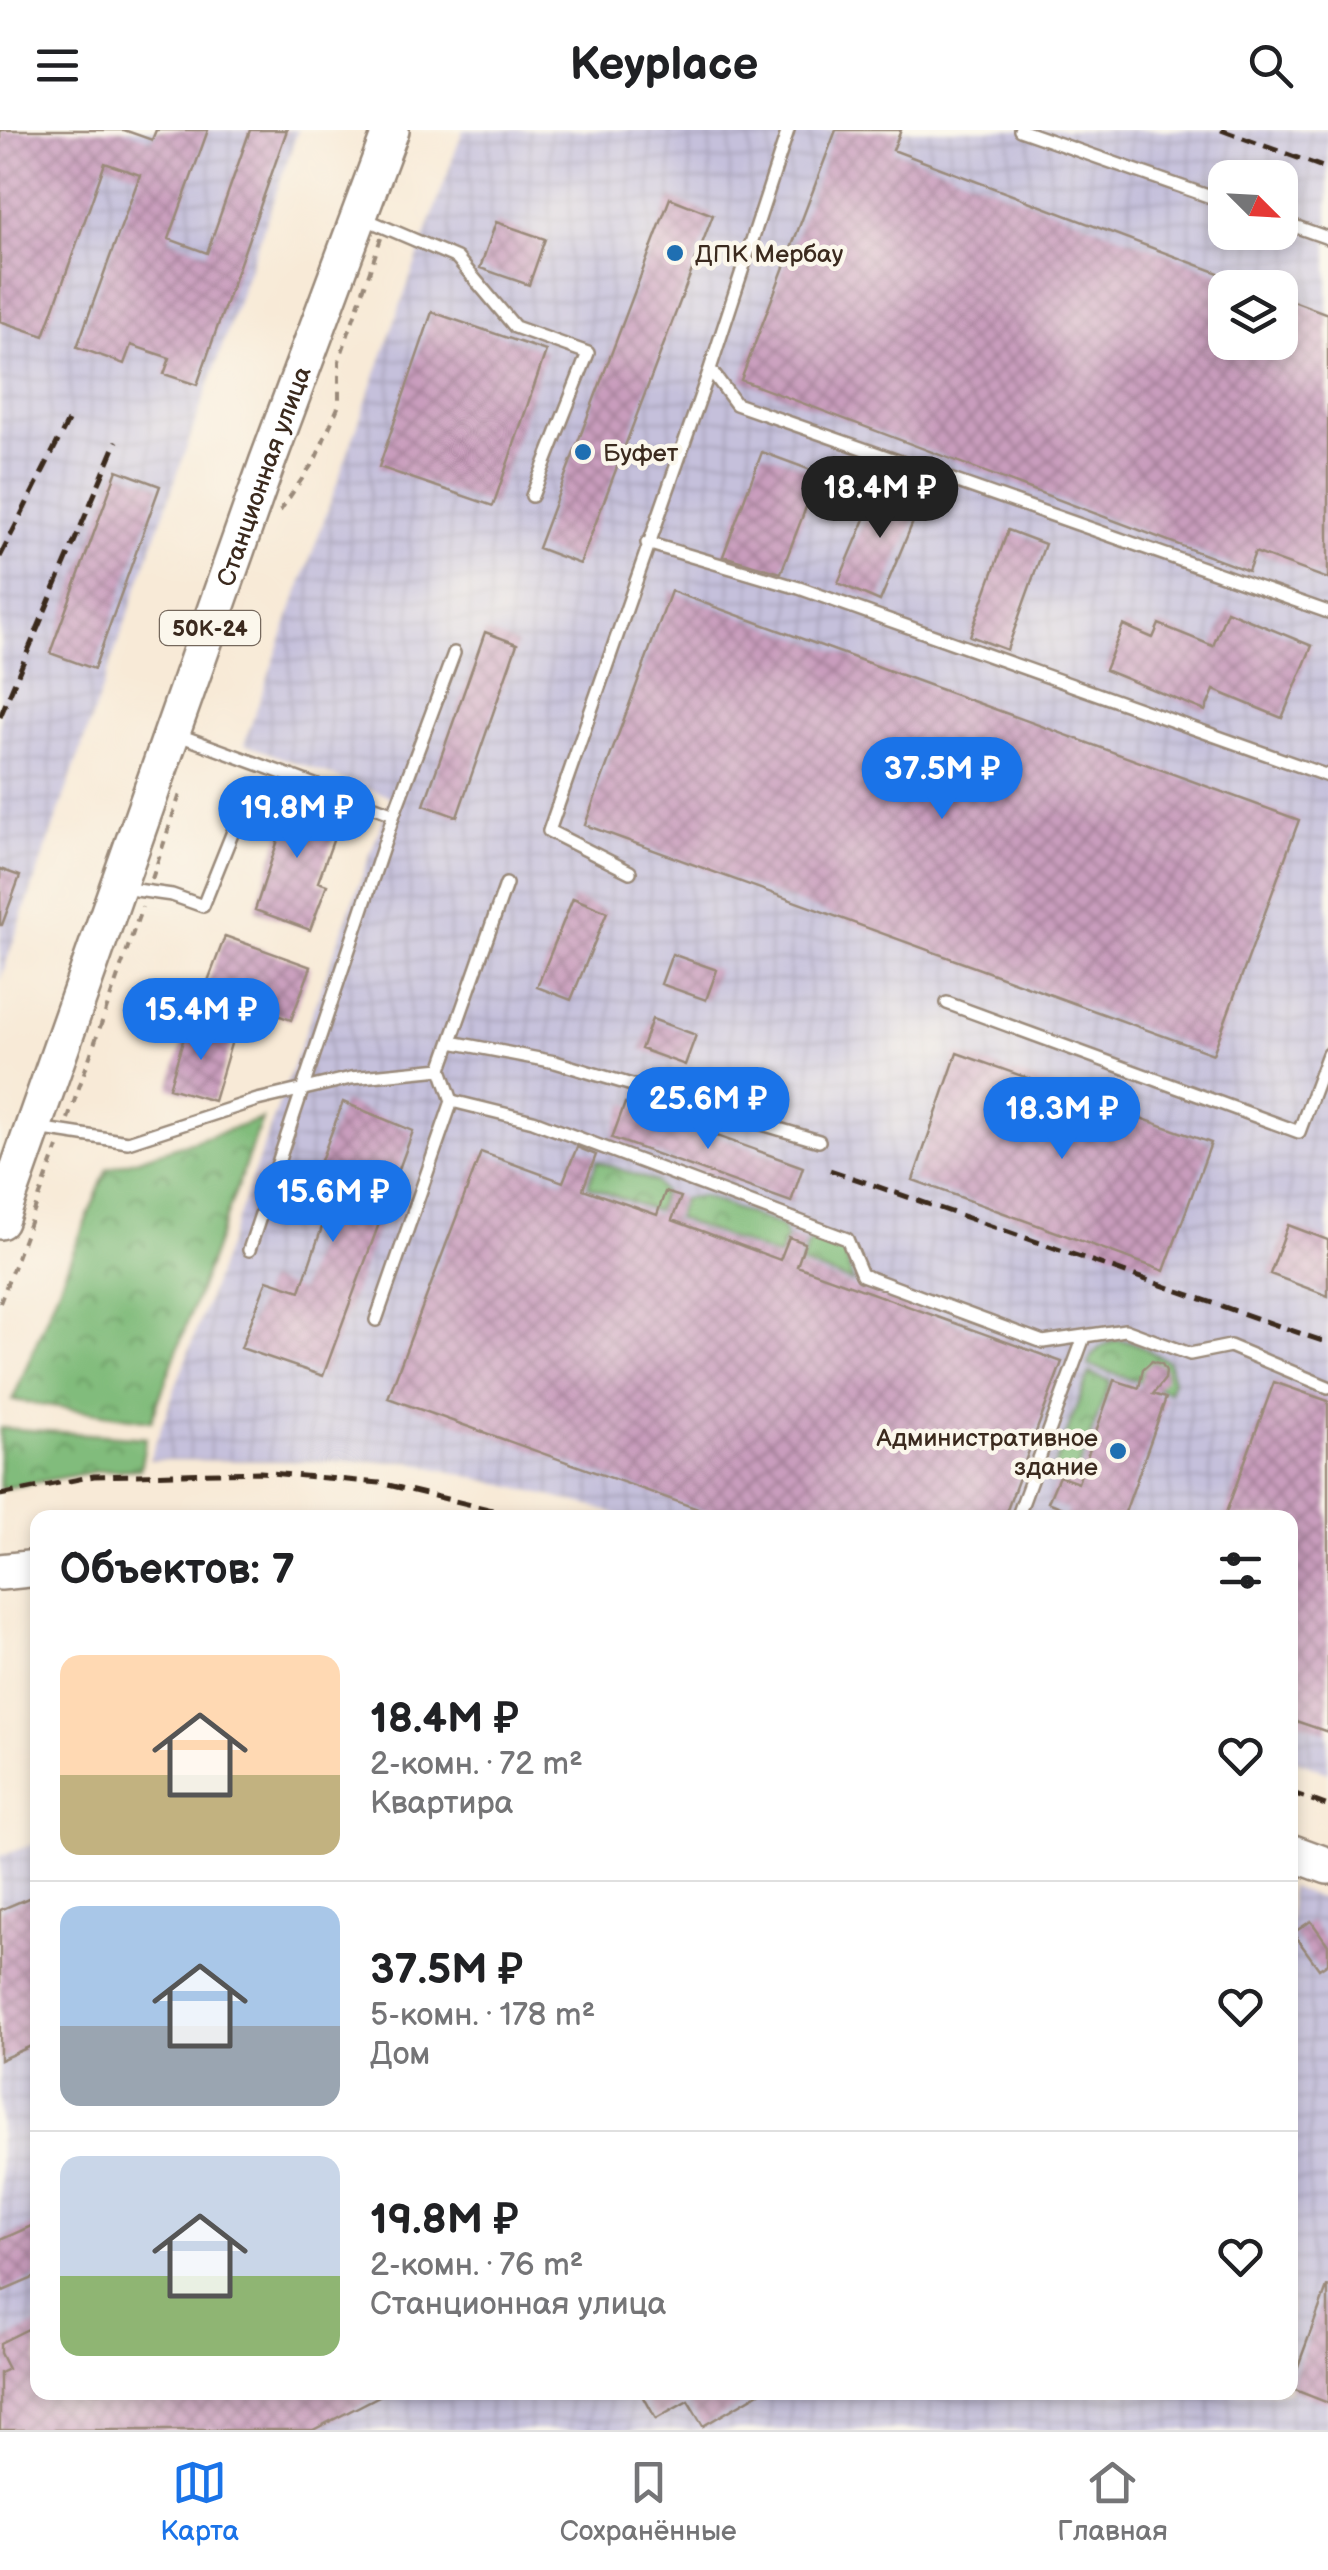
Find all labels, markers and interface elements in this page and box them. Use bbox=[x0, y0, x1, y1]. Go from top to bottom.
icon: menu bbox=[30, 38, 85, 93]
text: Keyplace bbox=[570, 38, 758, 93]
icon: search bbox=[1243, 38, 1298, 93]
north arrow bbox=[1208, 160, 1298, 250]
map controls bbox=[1208, 160, 1298, 360]
place label: ДПК Мербау bbox=[695, 239, 844, 270]
marker: ДПК Мербау bbox=[664, 242, 686, 264]
button: layers bbox=[1208, 270, 1298, 360]
street label: Станционная улица bbox=[211, 362, 319, 591]
place label: Буфет bbox=[603, 438, 679, 469]
marker: Буфет bbox=[572, 441, 594, 463]
pin: 18.4M ₽ bbox=[788, 456, 972, 541]
text: 18.4M ₽ bbox=[823, 469, 937, 508]
road number: 50К-24 bbox=[160, 611, 260, 645]
pin: 37.5M ₽ bbox=[850, 737, 1034, 822]
text: 37.5M ₽ bbox=[884, 750, 1000, 789]
pin: 19.8M ₽ bbox=[205, 776, 389, 861]
text: 19.8M ₽ bbox=[240, 789, 354, 828]
pin: 15.4M ₽ bbox=[109, 978, 293, 1063]
text: 15.4M ₽ bbox=[145, 991, 257, 1030]
pin: 25.6M ₽ bbox=[616, 1067, 800, 1152]
pin: 18.3M ₽ bbox=[970, 1077, 1154, 1162]
text: 25.6M ₽ bbox=[649, 1080, 767, 1119]
text: 18.3M ₽ bbox=[1005, 1090, 1119, 1129]
pin: 15.6M ₽ bbox=[241, 1160, 425, 1245]
text: 15.6M ₽ bbox=[276, 1173, 390, 1212]
place label: Административное здание bbox=[876, 1423, 1098, 1483]
marker: Административное здание bbox=[1107, 1440, 1129, 1462]
icon: filters bbox=[1213, 1543, 1268, 1598]
text: Объектов: 7 bbox=[60, 1545, 295, 1596]
text: 18.4M ₽ bbox=[370, 1694, 519, 1745]
icon: home bbox=[140, 1695, 260, 1815]
icon: heart bbox=[1213, 1728, 1268, 1783]
text: 2-комн. · 72 m² bbox=[370, 1745, 583, 1784]
text: Квартира bbox=[370, 1784, 513, 1823]
text: 37.5M ₽ bbox=[370, 1945, 523, 1996]
icon: home bbox=[140, 1946, 260, 2066]
icon: heart bbox=[1213, 1979, 1268, 2034]
text: 5-комн. · 178 m² bbox=[370, 1996, 595, 2035]
text: Дом bbox=[370, 2035, 430, 2074]
text: 19.8M ₽ bbox=[370, 2195, 519, 2246]
icon: home bbox=[140, 2196, 260, 2316]
icon: heart bbox=[1213, 2229, 1268, 2284]
text: 2-комн. · 76 m² bbox=[370, 2246, 583, 2285]
text: Станционная улица bbox=[370, 2285, 666, 2324]
tab: Карта bbox=[160, 2455, 239, 2548]
tab: Сохранённые bbox=[560, 2455, 737, 2548]
tab: Главная bbox=[1057, 2455, 1168, 2548]

